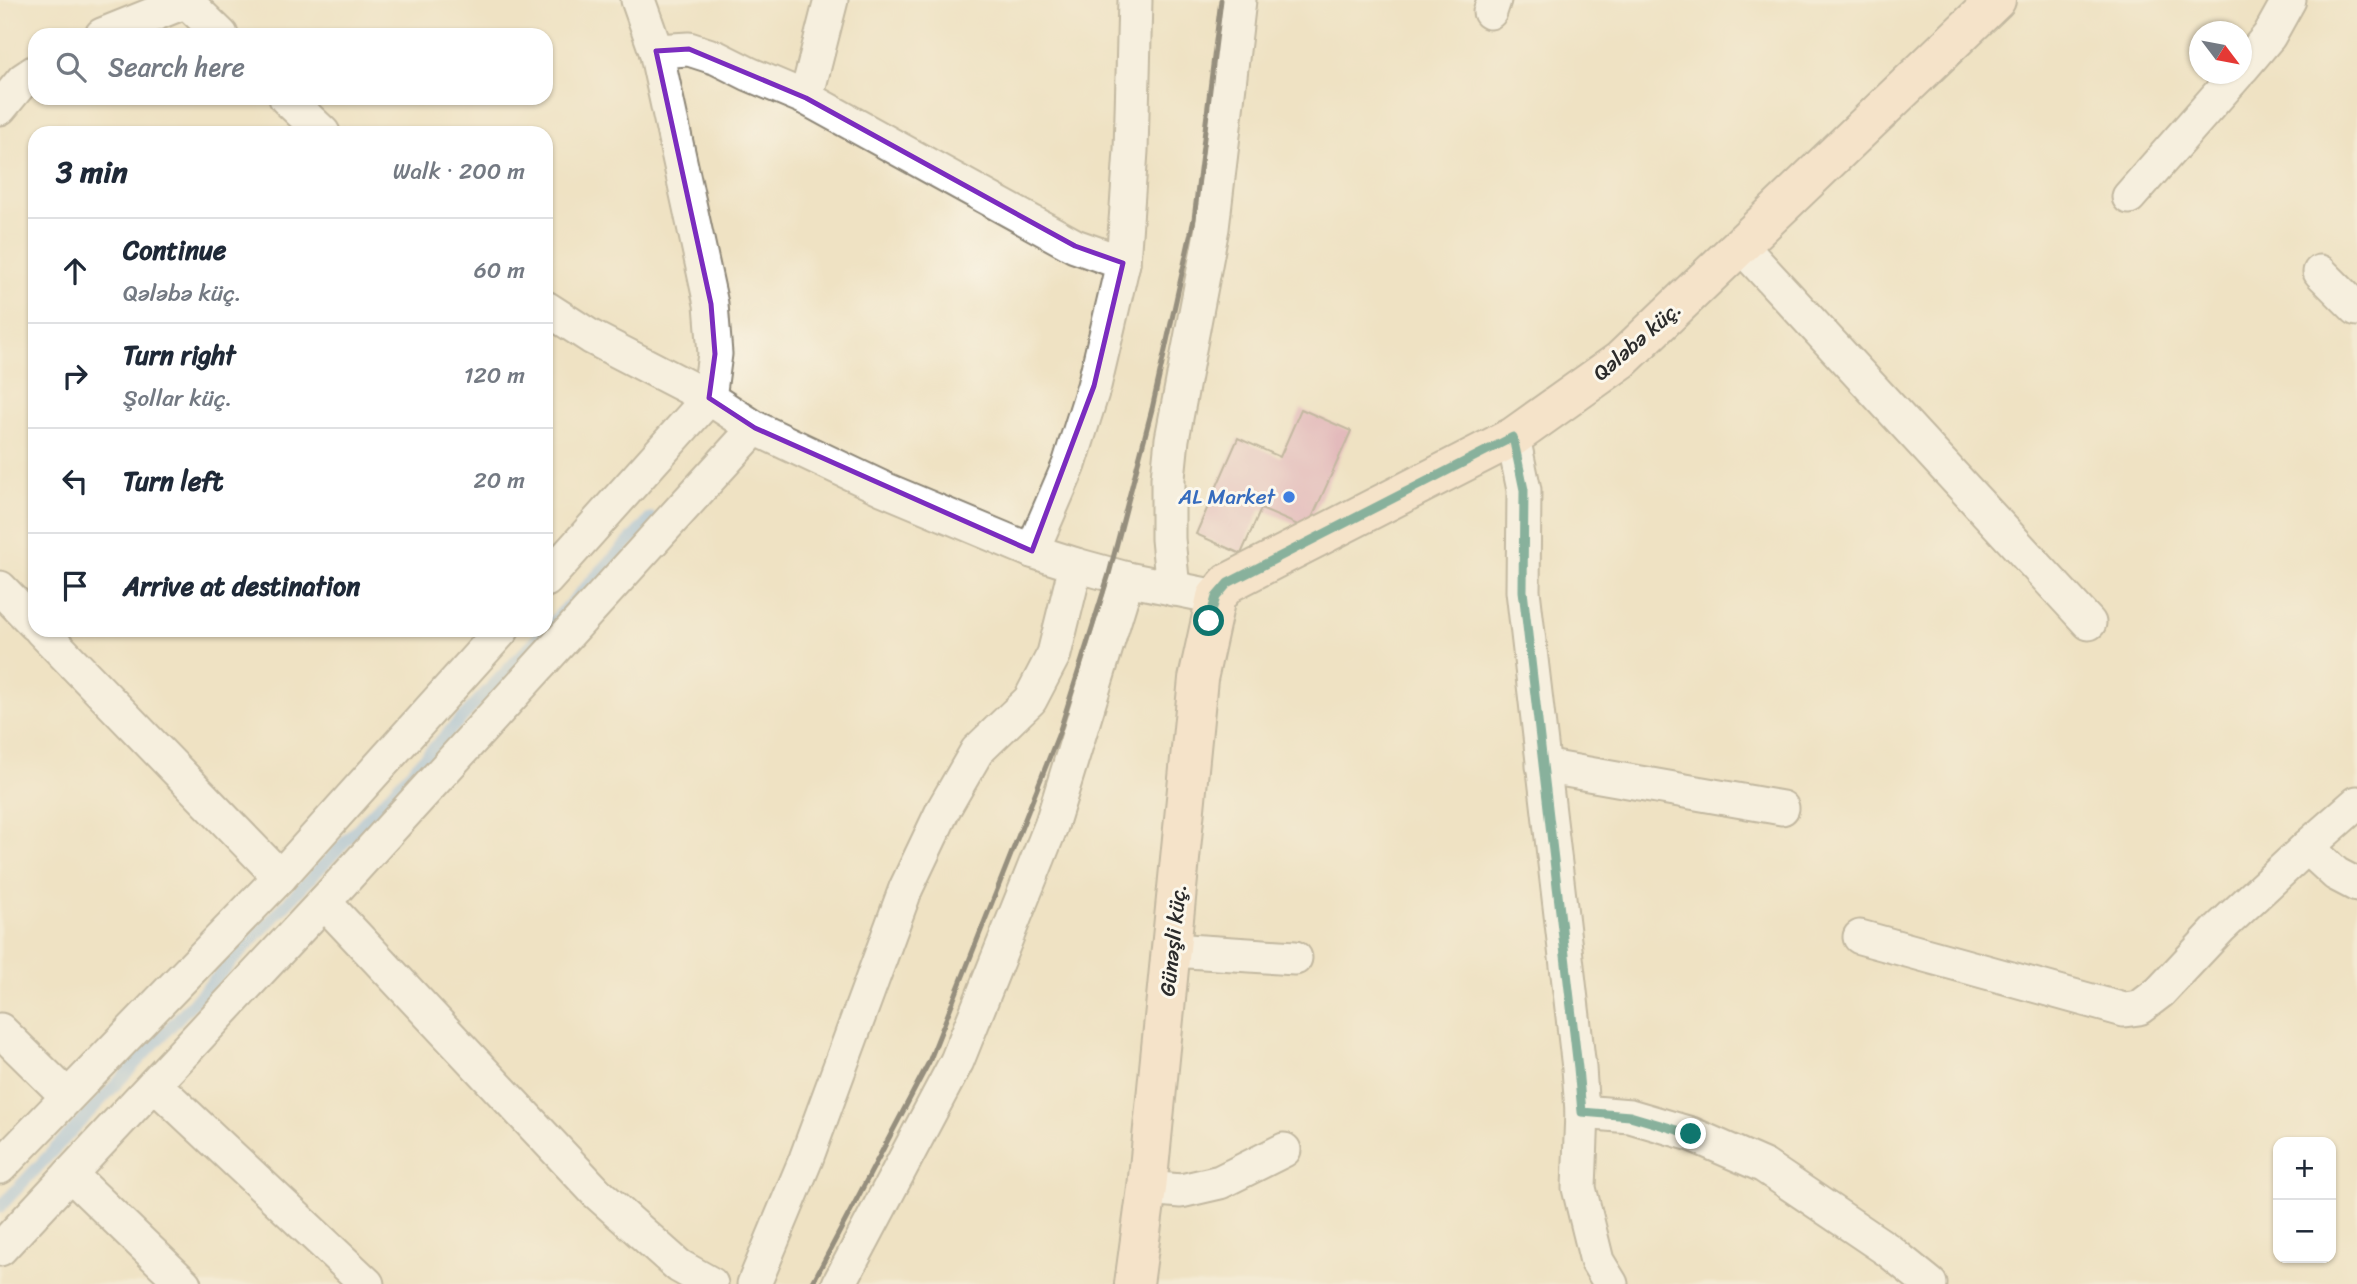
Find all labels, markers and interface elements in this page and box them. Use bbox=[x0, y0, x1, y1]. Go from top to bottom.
north arrow bbox=[2189, 21, 2252, 84]
search box bbox=[28, 28, 553, 105]
text: Search here bbox=[108, 44, 245, 90]
icon: search bbox=[52, 48, 90, 86]
text: 3 min bbox=[56, 145, 128, 199]
text: Walk · 200 m bbox=[393, 151, 525, 192]
text: Continue bbox=[123, 227, 226, 273]
text: 60 m bbox=[474, 250, 525, 291]
icon: ahead bbox=[56, 252, 94, 290]
text: Qələbə küç. bbox=[123, 273, 242, 314]
street label: Qələbə küç. bbox=[1584, 291, 1690, 391]
text: Turn right bbox=[123, 332, 236, 378]
text: 120 m bbox=[464, 355, 525, 396]
icon: right bbox=[56, 357, 94, 395]
text: Şollar küç. bbox=[123, 378, 232, 419]
text: Turn left bbox=[123, 458, 223, 504]
text: 20 m bbox=[474, 460, 525, 501]
icon: left bbox=[56, 462, 94, 500]
place label: AL Market bbox=[1178, 478, 1277, 516]
marker: AL Market bbox=[1281, 489, 1297, 505]
text: Arrive at destination bbox=[123, 563, 360, 609]
icon: arrive bbox=[56, 567, 94, 605]
route start bbox=[1193, 605, 1224, 636]
street label: Günəşli küç. bbox=[1148, 882, 1198, 998]
route end bbox=[1675, 1118, 1706, 1149]
map controls bbox=[2273, 1137, 2336, 1263]
button: + bbox=[2273, 1137, 2336, 1200]
button: − bbox=[2273, 1200, 2336, 1263]

